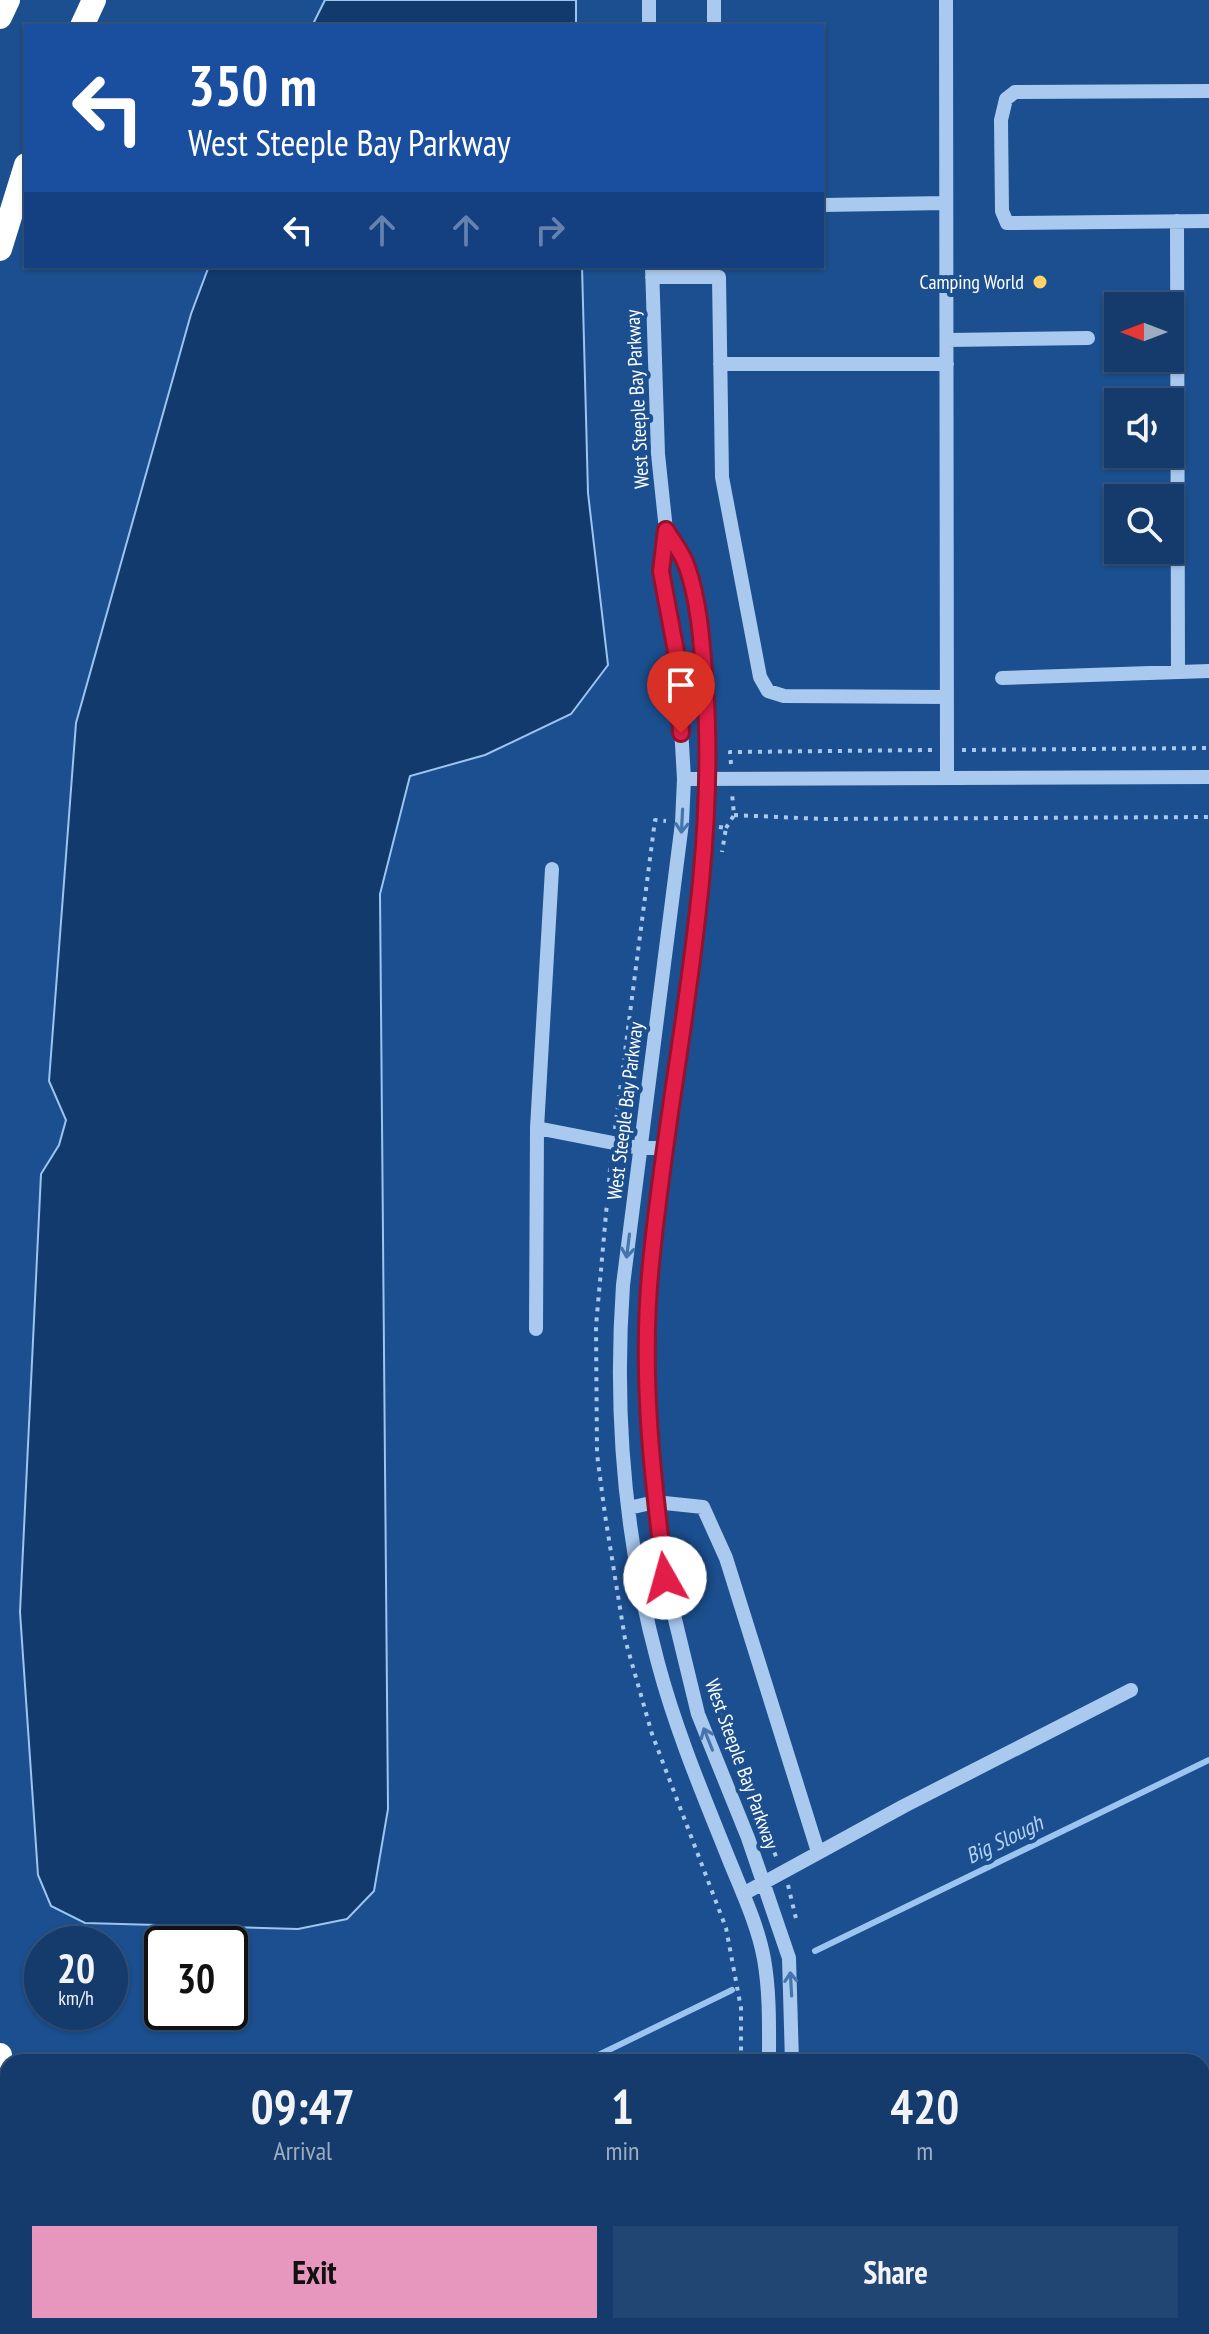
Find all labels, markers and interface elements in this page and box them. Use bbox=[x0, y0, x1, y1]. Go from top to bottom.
text: 350 m bbox=[188, 49, 317, 121]
icon: left bbox=[56, 56, 160, 160]
text: West Steeple Bay Parkway bbox=[188, 119, 511, 166]
icon: left bbox=[276, 208, 320, 252]
icon: ahead bbox=[360, 208, 404, 252]
icon: ahead bbox=[444, 208, 488, 252]
icon: right bbox=[528, 208, 572, 252]
place label: Camping World bbox=[920, 269, 1024, 295]
marker: Camping World bbox=[1031, 273, 1049, 291]
north arrow bbox=[1104, 292, 1184, 372]
map controls bbox=[1104, 292, 1184, 564]
street label: West Steeple Bay Parkway bbox=[619, 308, 655, 489]
button: sound bbox=[1104, 388, 1184, 468]
button: search bbox=[1104, 484, 1184, 564]
pin bbox=[647, 651, 715, 733]
icon: arrive bbox=[659, 663, 703, 707]
one-way arrow bbox=[674, 807, 689, 834]
street label: West Steeple Bay Parkway bbox=[601, 1020, 649, 1202]
one-way arrow bbox=[620, 1232, 635, 1258]
position arrow bbox=[623, 1536, 707, 1620]
street label: West Steeple Bay Parkway bbox=[699, 1675, 785, 1853]
one-way arrow bbox=[700, 1727, 714, 1752]
water label: Big Slough bbox=[961, 1808, 1048, 1870]
speed limit sign: 30 bbox=[144, 1926, 248, 2030]
text: 20 bbox=[57, 1942, 95, 1994]
one-way arrow bbox=[783, 1971, 798, 1998]
text: km/h bbox=[58, 1985, 94, 2011]
text: 09:47 bbox=[251, 2075, 355, 2137]
text: 1 bbox=[611, 2075, 634, 2137]
text: 420 bbox=[890, 2075, 959, 2137]
text: Arrival bbox=[273, 2134, 332, 2167]
text: min bbox=[605, 2134, 639, 2167]
text: m bbox=[916, 2134, 933, 2167]
button: Exit bbox=[32, 2226, 597, 2318]
button: Share bbox=[613, 2226, 1178, 2318]

